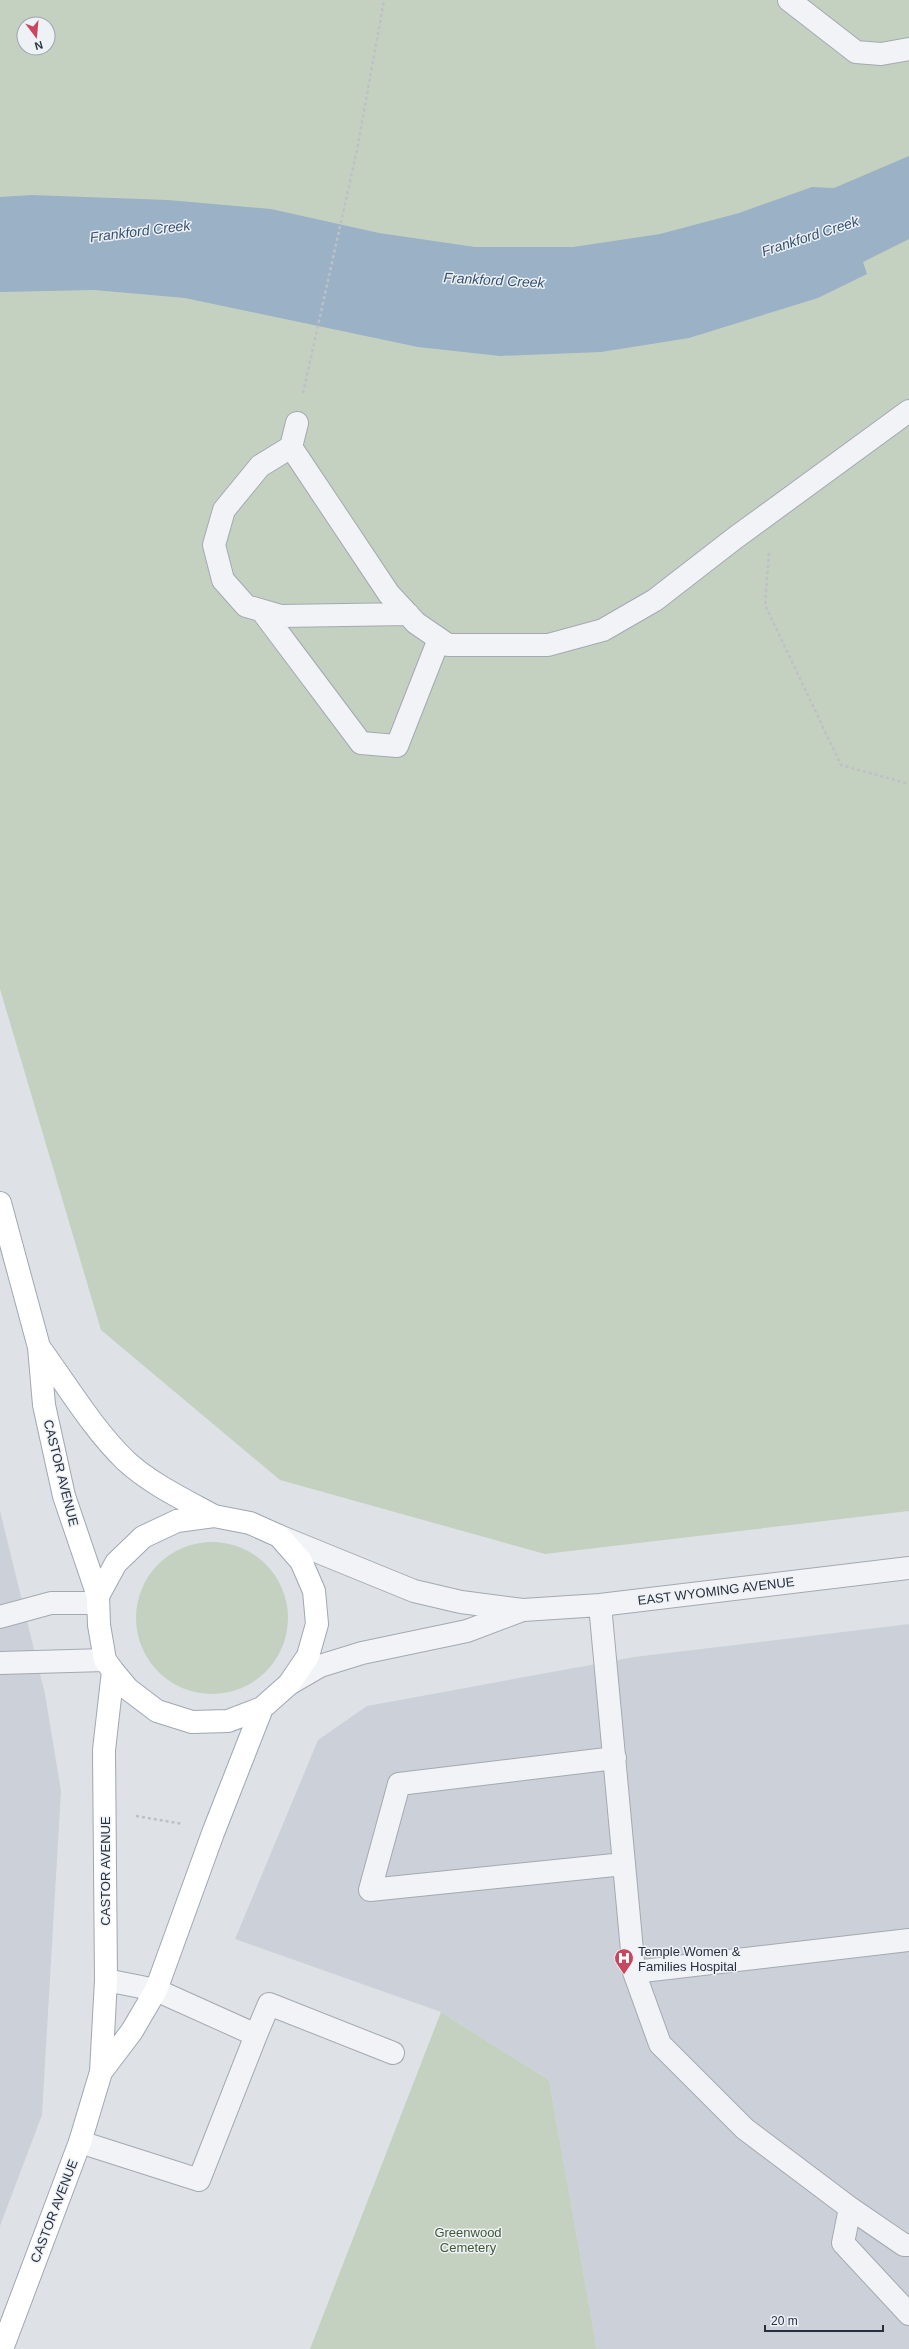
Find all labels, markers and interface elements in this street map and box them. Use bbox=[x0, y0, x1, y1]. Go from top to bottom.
north arrow bbox=[16, 16, 56, 56]
text: N bbox=[33, 39, 44, 52]
water label: Frankford Creek bbox=[759, 212, 862, 259]
water label: Frankford Creek bbox=[89, 217, 192, 245]
water label: Frankford Creek bbox=[443, 269, 546, 291]
street label: CASTOR AVENUE bbox=[40, 1418, 82, 1528]
street label: EAST WYOMING AVENUE bbox=[637, 1574, 796, 1608]
street label: CASTOR AVENUE bbox=[98, 1816, 113, 1926]
place label: Temple Women & Families Hospital bbox=[638, 1944, 741, 1974]
hospital icon: Temple Women & Families Hospital bbox=[613, 1947, 635, 1975]
street label: CASTOR AVENUE bbox=[27, 2157, 81, 2265]
park label: Greenwood Cemetery bbox=[434, 2225, 502, 2255]
scale bar bbox=[765, 2307, 883, 2333]
text: 20 m bbox=[771, 2314, 798, 2328]

